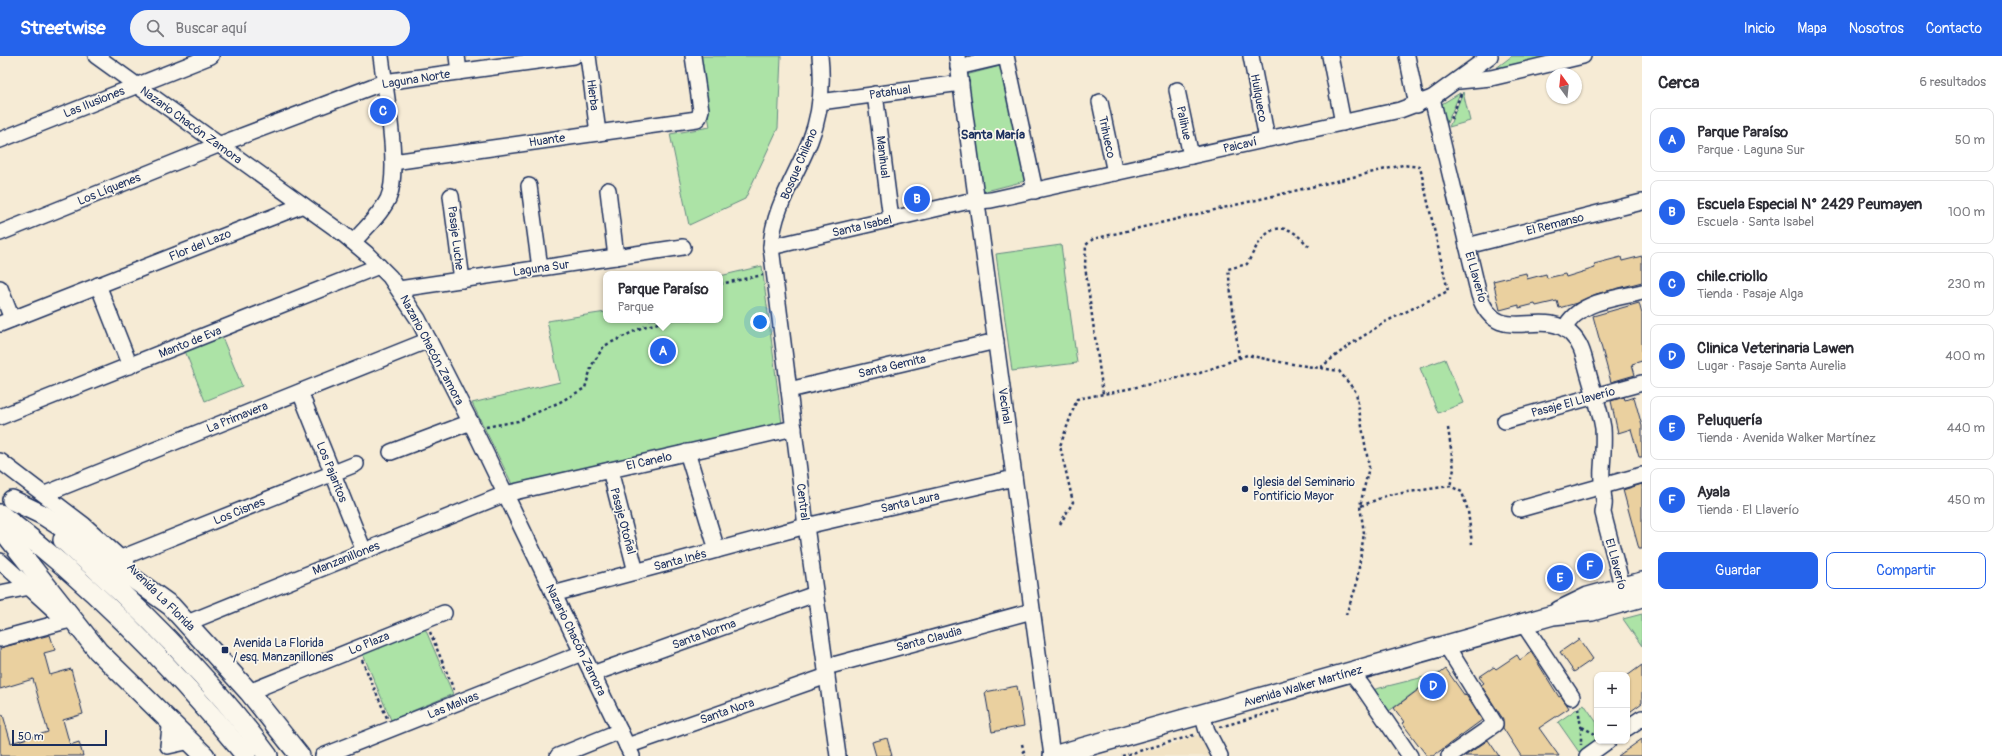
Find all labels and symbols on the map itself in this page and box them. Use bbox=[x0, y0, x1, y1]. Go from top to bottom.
street label: Laguna Norte bbox=[381, 67, 451, 92]
north arrow bbox=[1546, 68, 1582, 104]
street label: Huilqueco bbox=[1247, 73, 1270, 124]
street label: Hierba bbox=[583, 79, 602, 112]
street label: Patahual bbox=[868, 82, 912, 103]
street label: Las Ilusiones bbox=[61, 83, 127, 121]
street label: Nazario Chacón Zamora bbox=[137, 83, 245, 168]
pin: C bbox=[370, 96, 396, 126]
street label: Palihue bbox=[1173, 105, 1194, 142]
street label: Trihueco bbox=[1095, 115, 1118, 160]
street label: Bosque Chileno bbox=[778, 126, 821, 202]
district label: Santa María bbox=[961, 127, 1025, 143]
street label: Huante bbox=[528, 131, 566, 150]
street label: Paicaví bbox=[1222, 134, 1259, 157]
street label: Manihual bbox=[872, 135, 893, 179]
street label: Los Líquenes bbox=[75, 170, 144, 209]
pin: B bbox=[904, 184, 930, 214]
street label: Pasaje Luche bbox=[444, 205, 467, 271]
street label: El Remanso bbox=[1525, 210, 1586, 239]
street label: Santa Isabel bbox=[831, 212, 894, 241]
street label: Flor del Lazo bbox=[167, 226, 234, 265]
street label: El Llaverío bbox=[1461, 250, 1490, 305]
street label: Laguna Sur bbox=[512, 257, 571, 280]
street label: Nazario Chacón Zamora bbox=[396, 293, 467, 408]
your location bbox=[750, 312, 770, 332]
street label: Manto de Eva bbox=[157, 323, 224, 362]
pin: A bbox=[650, 336, 676, 366]
street label: Santa Gemita bbox=[857, 351, 928, 382]
street label: Pasaje El Llaverío bbox=[1530, 384, 1617, 421]
street label: Vecinal bbox=[995, 387, 1014, 425]
street label: La Primavera bbox=[204, 398, 270, 437]
street label: Los Pajaritos bbox=[313, 440, 351, 505]
street label: El Canelo bbox=[625, 449, 674, 474]
place label: Iglesia del Seminario Pontificio Mayor bbox=[1253, 475, 1356, 504]
street label: Central bbox=[793, 483, 812, 522]
marker: Iglesia del Seminario Pontificio Mayor bbox=[1240, 484, 1250, 494]
street label: Pasaje Otoñal bbox=[606, 486, 639, 556]
street label: Santa Laura bbox=[879, 488, 941, 517]
street label: Los Cisnes bbox=[211, 494, 268, 529]
street label: El Llaverío bbox=[1602, 537, 1630, 592]
street label: Manzanillones bbox=[310, 538, 383, 579]
street label: Santa Inés bbox=[652, 546, 709, 575]
pin: F bbox=[1577, 551, 1603, 581]
street label: Avenida La Florida bbox=[123, 560, 198, 635]
pin: E bbox=[1547, 563, 1573, 593]
street label: Nazario Chacón Zamora bbox=[542, 582, 609, 699]
street label: Santa Norma bbox=[670, 616, 739, 653]
street label: Santa Claudia bbox=[895, 623, 964, 655]
street label: Lo Plaza bbox=[347, 628, 392, 658]
place label: Avenida La Florida / esq. Manzanillones bbox=[233, 636, 334, 665]
marker: Avenida La Florida / esq. Manzanillones bbox=[220, 645, 230, 655]
street label: Avenida Walker Martínez bbox=[1242, 662, 1364, 711]
pin: D bbox=[1420, 671, 1446, 701]
street label: Las Malvas bbox=[425, 688, 481, 722]
street label: Santa Nora bbox=[698, 695, 757, 728]
scale bar bbox=[12, 728, 107, 747]

